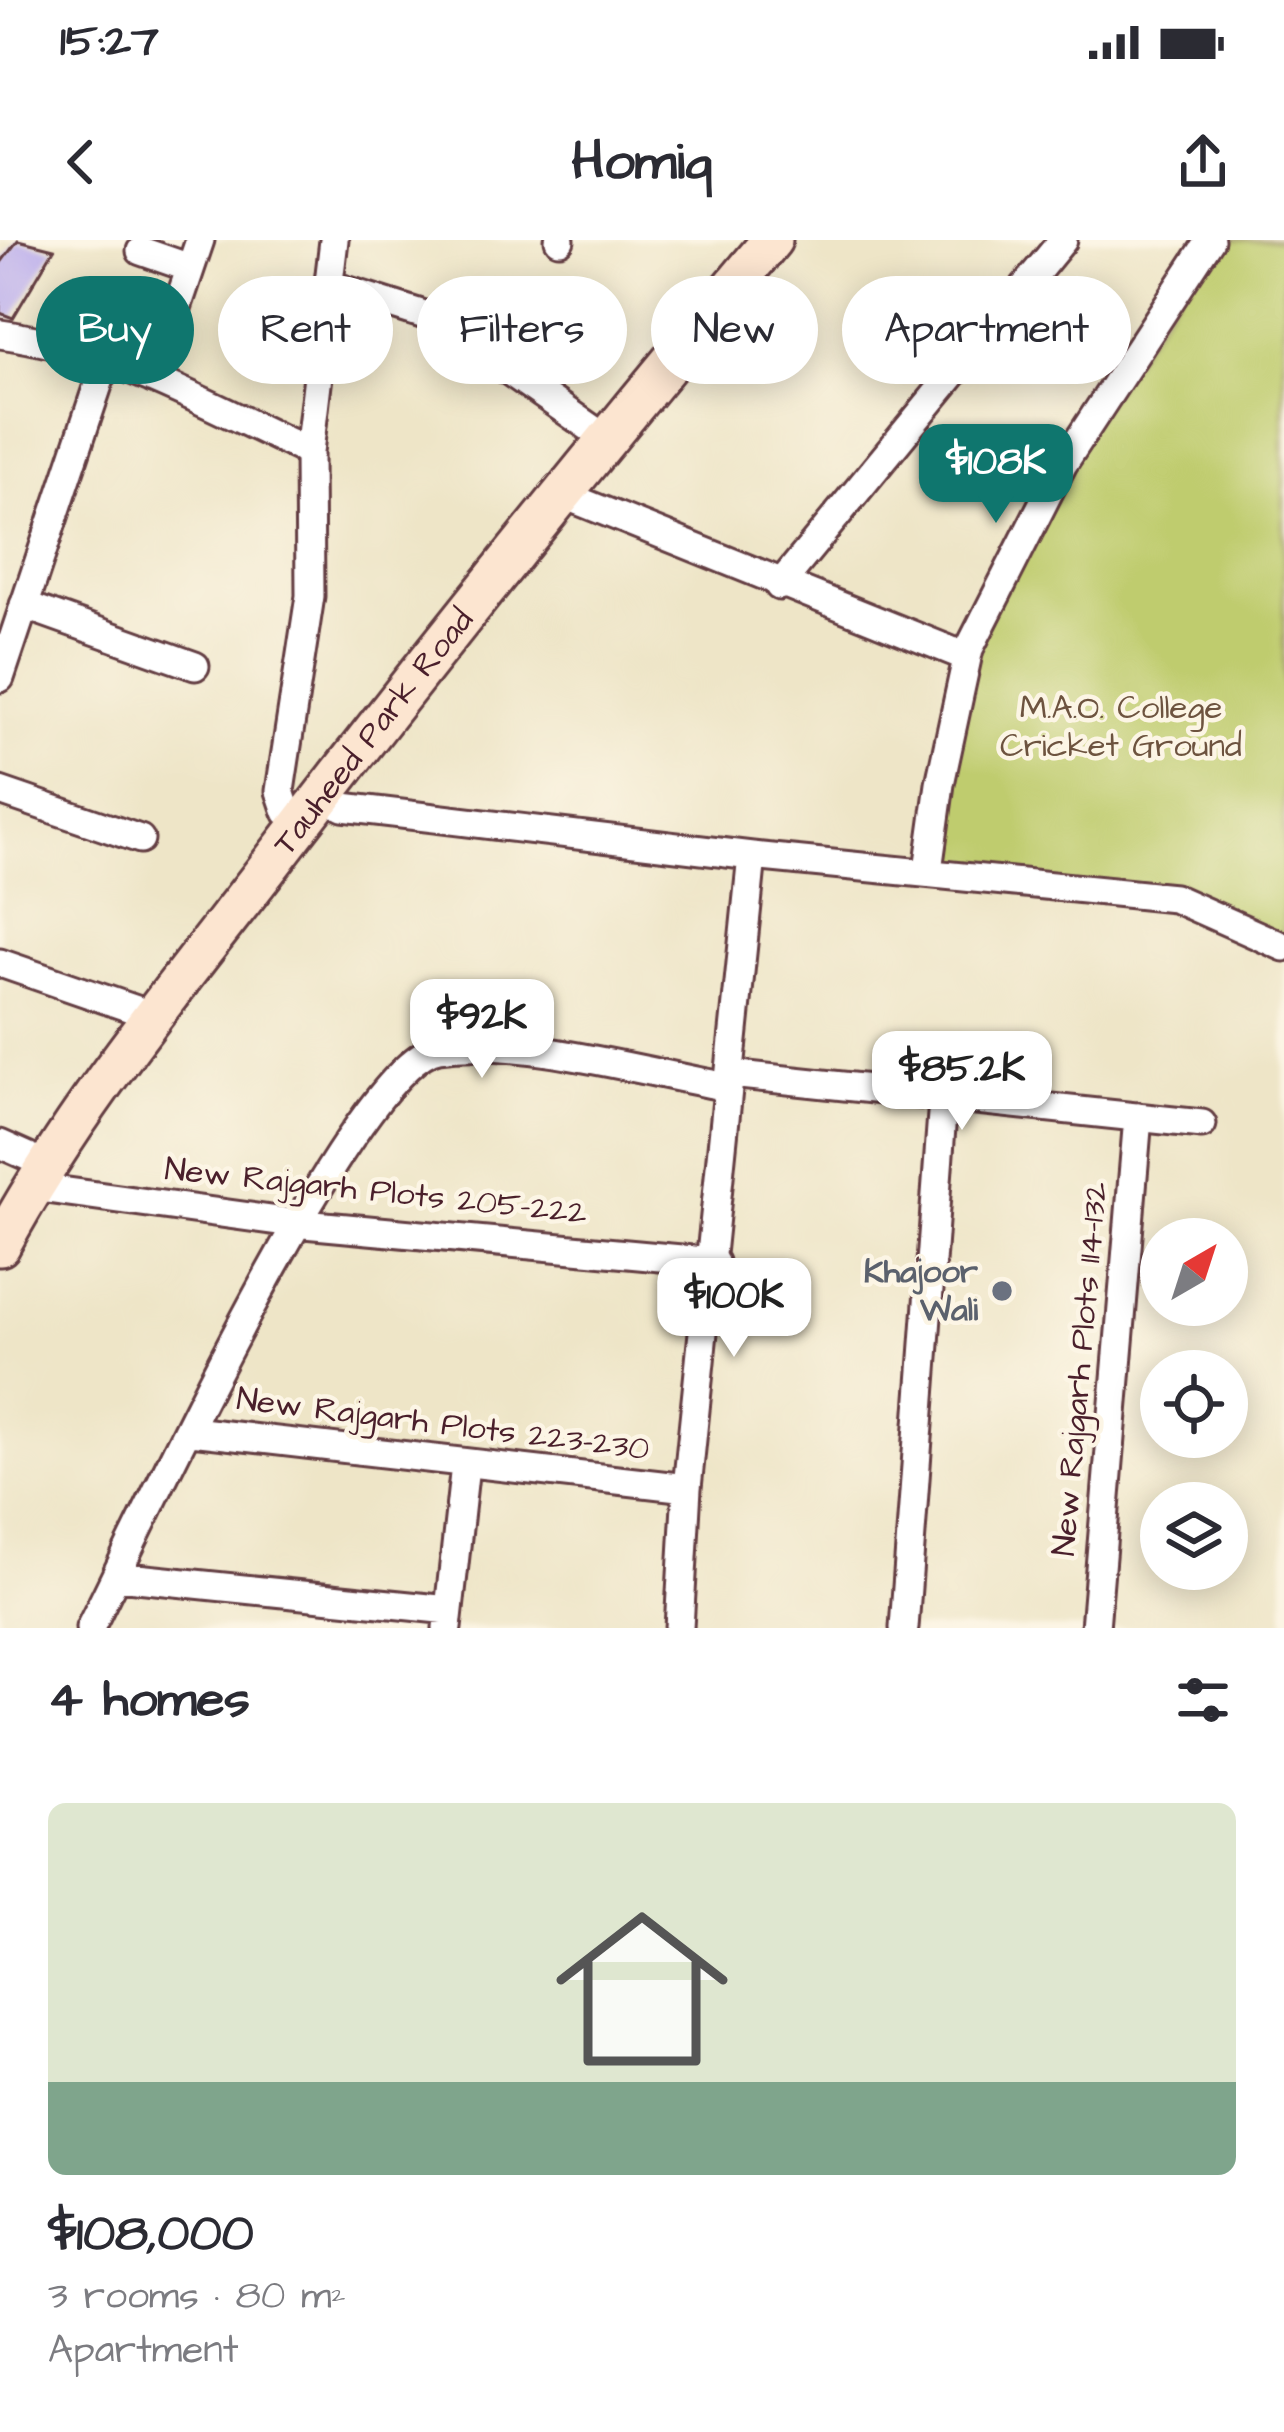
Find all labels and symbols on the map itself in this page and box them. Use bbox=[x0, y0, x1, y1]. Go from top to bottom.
pin: $108K bbox=[912, 424, 1080, 526]
street label: Tauheed Park Road bbox=[262, 599, 484, 865]
park label: M.A.O. College Cricket Ground bbox=[1000, 685, 1242, 769]
pin: $92K bbox=[411, 979, 553, 1081]
pin: $85.2K bbox=[864, 1031, 1060, 1133]
street label: New Rajgarh Plots 205-222 bbox=[163, 1146, 589, 1238]
street label: New Rajgarh Plots 114-132 bbox=[1041, 1180, 1121, 1558]
north arrow bbox=[1140, 1218, 1248, 1326]
place label: Khajoor Wali bbox=[864, 1249, 979, 1333]
pin: $100K bbox=[650, 1258, 818, 1360]
marker: Khajoor Wali bbox=[989, 1278, 1015, 1304]
street label: New Rajgarh Plots 223-230 bbox=[234, 1376, 652, 1474]

